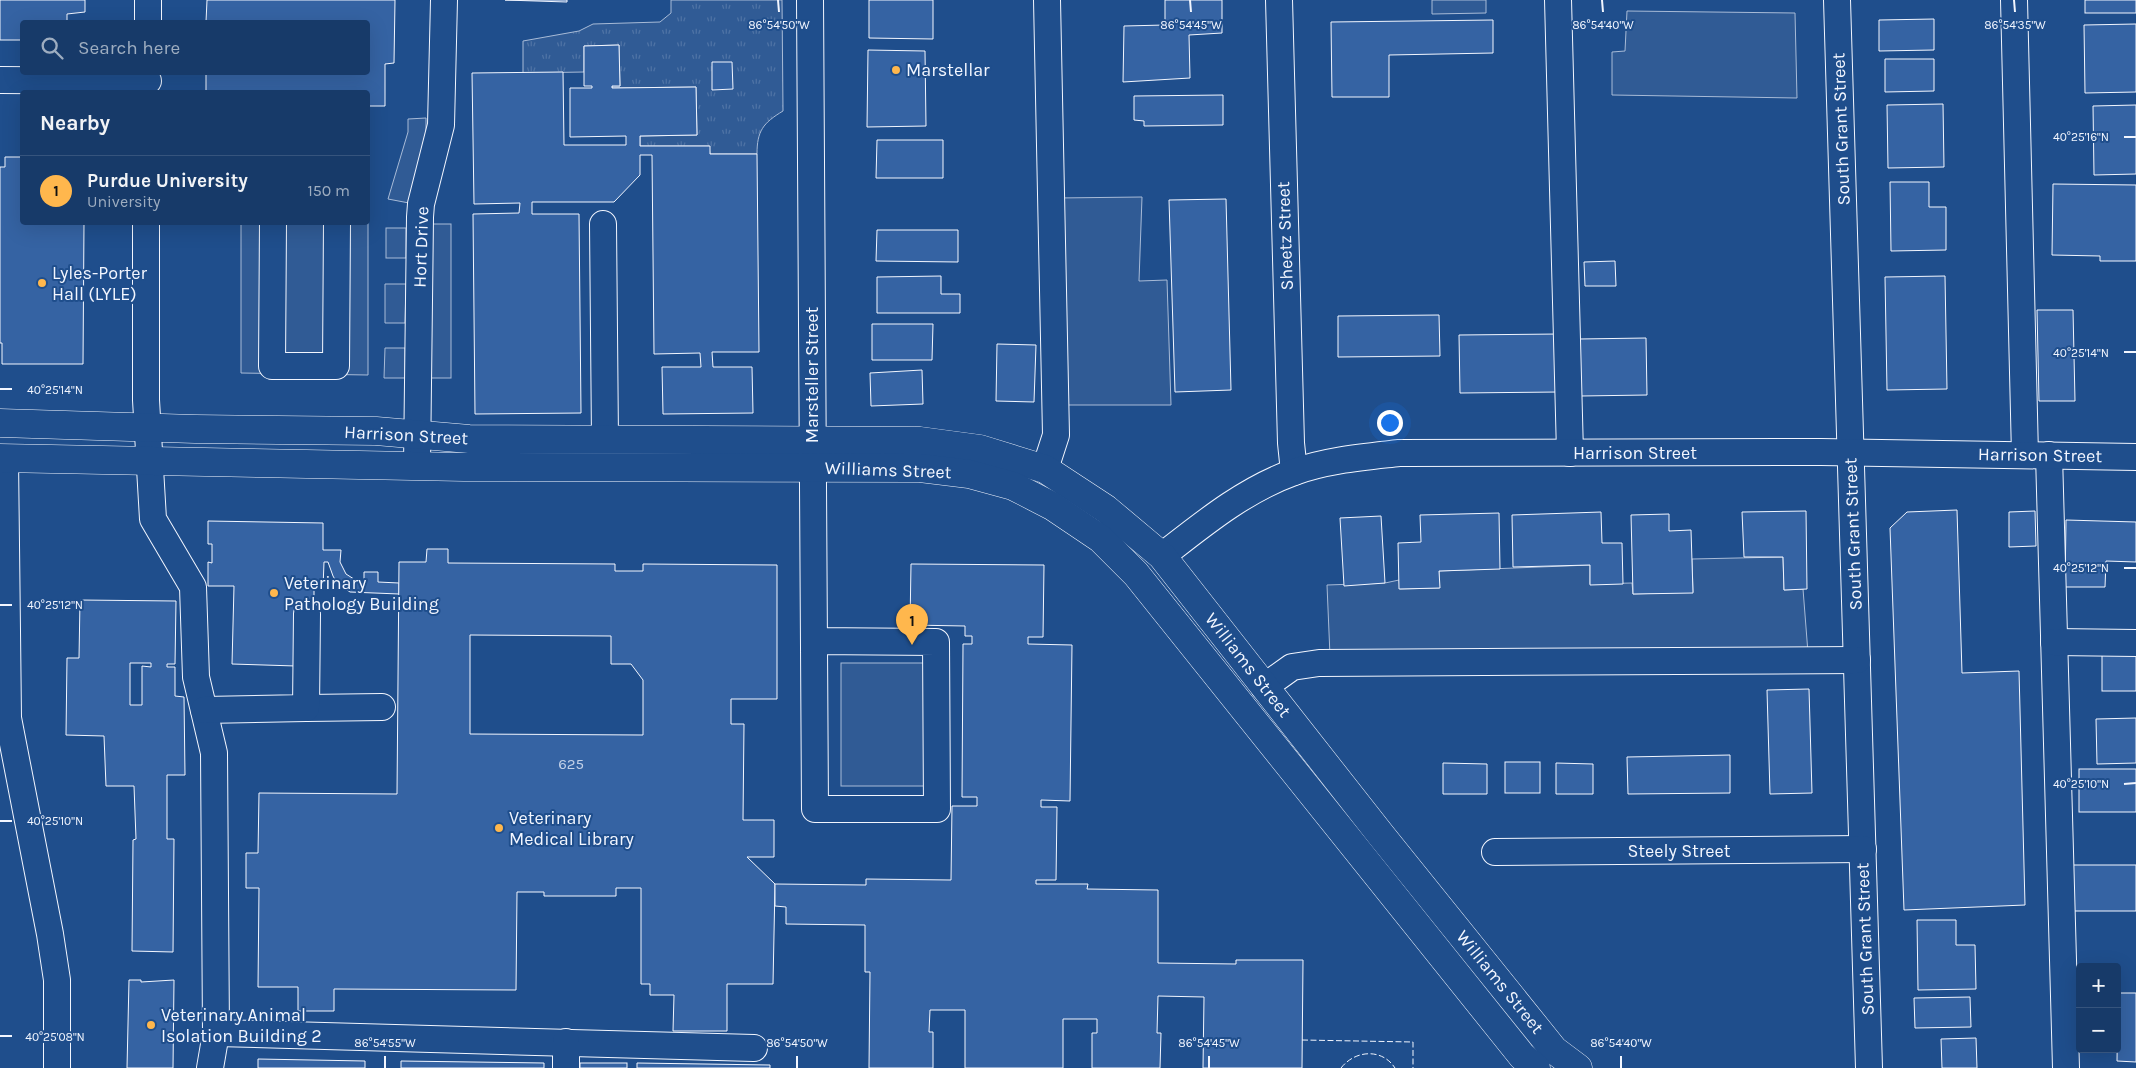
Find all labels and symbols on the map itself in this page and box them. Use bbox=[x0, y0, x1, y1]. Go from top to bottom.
text: 86°54'50"W bbox=[748, 18, 810, 32]
text: 86°54'45"W bbox=[1160, 18, 1222, 32]
text: 86°54'40"W bbox=[1572, 18, 1634, 32]
text: 86°54'35"W bbox=[1984, 18, 2046, 32]
street label: South Grant Street bbox=[1827, 52, 1855, 206]
place label: Marstellar bbox=[906, 59, 990, 81]
marker: Marstellar bbox=[890, 64, 902, 76]
text: 40°25'16"N bbox=[2053, 130, 2109, 144]
street label: Sheetz Street bbox=[1272, 181, 1298, 291]
street label: Hort Drive bbox=[409, 206, 433, 288]
place label: Lyles-Porter Hall (LYLE) bbox=[52, 262, 148, 305]
marker: Lyles-Porter Hall (LYLE) bbox=[36, 277, 48, 289]
street label: Marsteller Street bbox=[801, 306, 823, 443]
text: 40°25'14"N bbox=[2053, 346, 2109, 360]
text: 40°25'14"N bbox=[27, 383, 83, 397]
your location bbox=[1377, 410, 1403, 436]
street label: Harrison Street bbox=[343, 421, 469, 449]
street label: Harrison Street bbox=[1573, 442, 1697, 464]
street label: Harrison Street bbox=[1978, 443, 2102, 467]
street label: Williams Street bbox=[824, 457, 952, 483]
street label: South Grant Street bbox=[1839, 457, 1867, 611]
text: 40°25'12"N bbox=[2053, 561, 2109, 575]
place label: Veterinary Pathology Building bbox=[284, 572, 439, 615]
marker: Veterinary Pathology Building bbox=[268, 587, 280, 599]
text: 40°25'12"N bbox=[27, 598, 83, 612]
pin: 1 bbox=[896, 604, 928, 645]
street label: Williams Street bbox=[1200, 608, 1296, 722]
house number: 625 bbox=[558, 755, 584, 773]
text: 40°25'10"N bbox=[2053, 777, 2109, 791]
place label: Veterinary Medical Library bbox=[509, 807, 634, 850]
text: 40°25'10"N bbox=[27, 814, 83, 828]
marker: Veterinary Medical Library bbox=[493, 822, 505, 834]
street label: Steely Street bbox=[1627, 840, 1731, 862]
street label: South Grant Street bbox=[1851, 862, 1879, 1016]
street label: Williams Street bbox=[1452, 926, 1549, 1038]
place label: Veterinary Animal Isolation Building 2 bbox=[161, 1004, 322, 1047]
marker: Veterinary Animal Isolation Building 2 bbox=[145, 1019, 157, 1031]
text: 40°25'08"N bbox=[25, 1030, 85, 1044]
text: 86°54'55"W bbox=[354, 1036, 416, 1050]
text: 86°54'50"W bbox=[766, 1036, 828, 1050]
text: 86°54'45"W bbox=[1178, 1036, 1240, 1050]
text: 86°54'40"W bbox=[1590, 1036, 1652, 1050]

